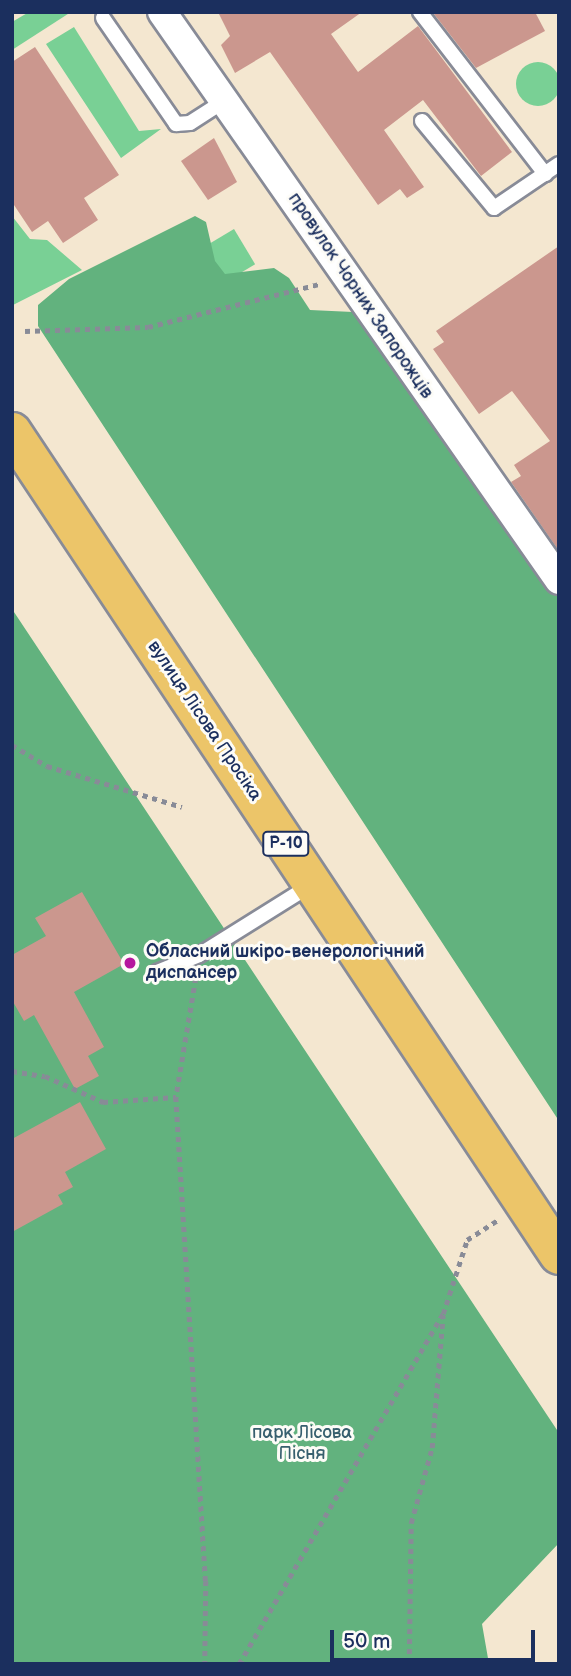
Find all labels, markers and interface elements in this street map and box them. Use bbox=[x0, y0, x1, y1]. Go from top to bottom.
street label: провулок Чорних Запорожців bbox=[283, 189, 437, 403]
street label: вулиця Лісова Просіка bbox=[142, 637, 266, 805]
road number: Р-10 bbox=[262, 832, 310, 856]
place label: Обласний шкіро-венерологічний диспансер bbox=[146, 942, 425, 984]
marker: Обласний шкіро-венерологічний диспансер bbox=[120, 953, 140, 973]
park label: парк Лісова Пісня bbox=[252, 1423, 352, 1466]
scale bar bbox=[333, 1616, 538, 1660]
text: 50 m bbox=[343, 1629, 390, 1654]

